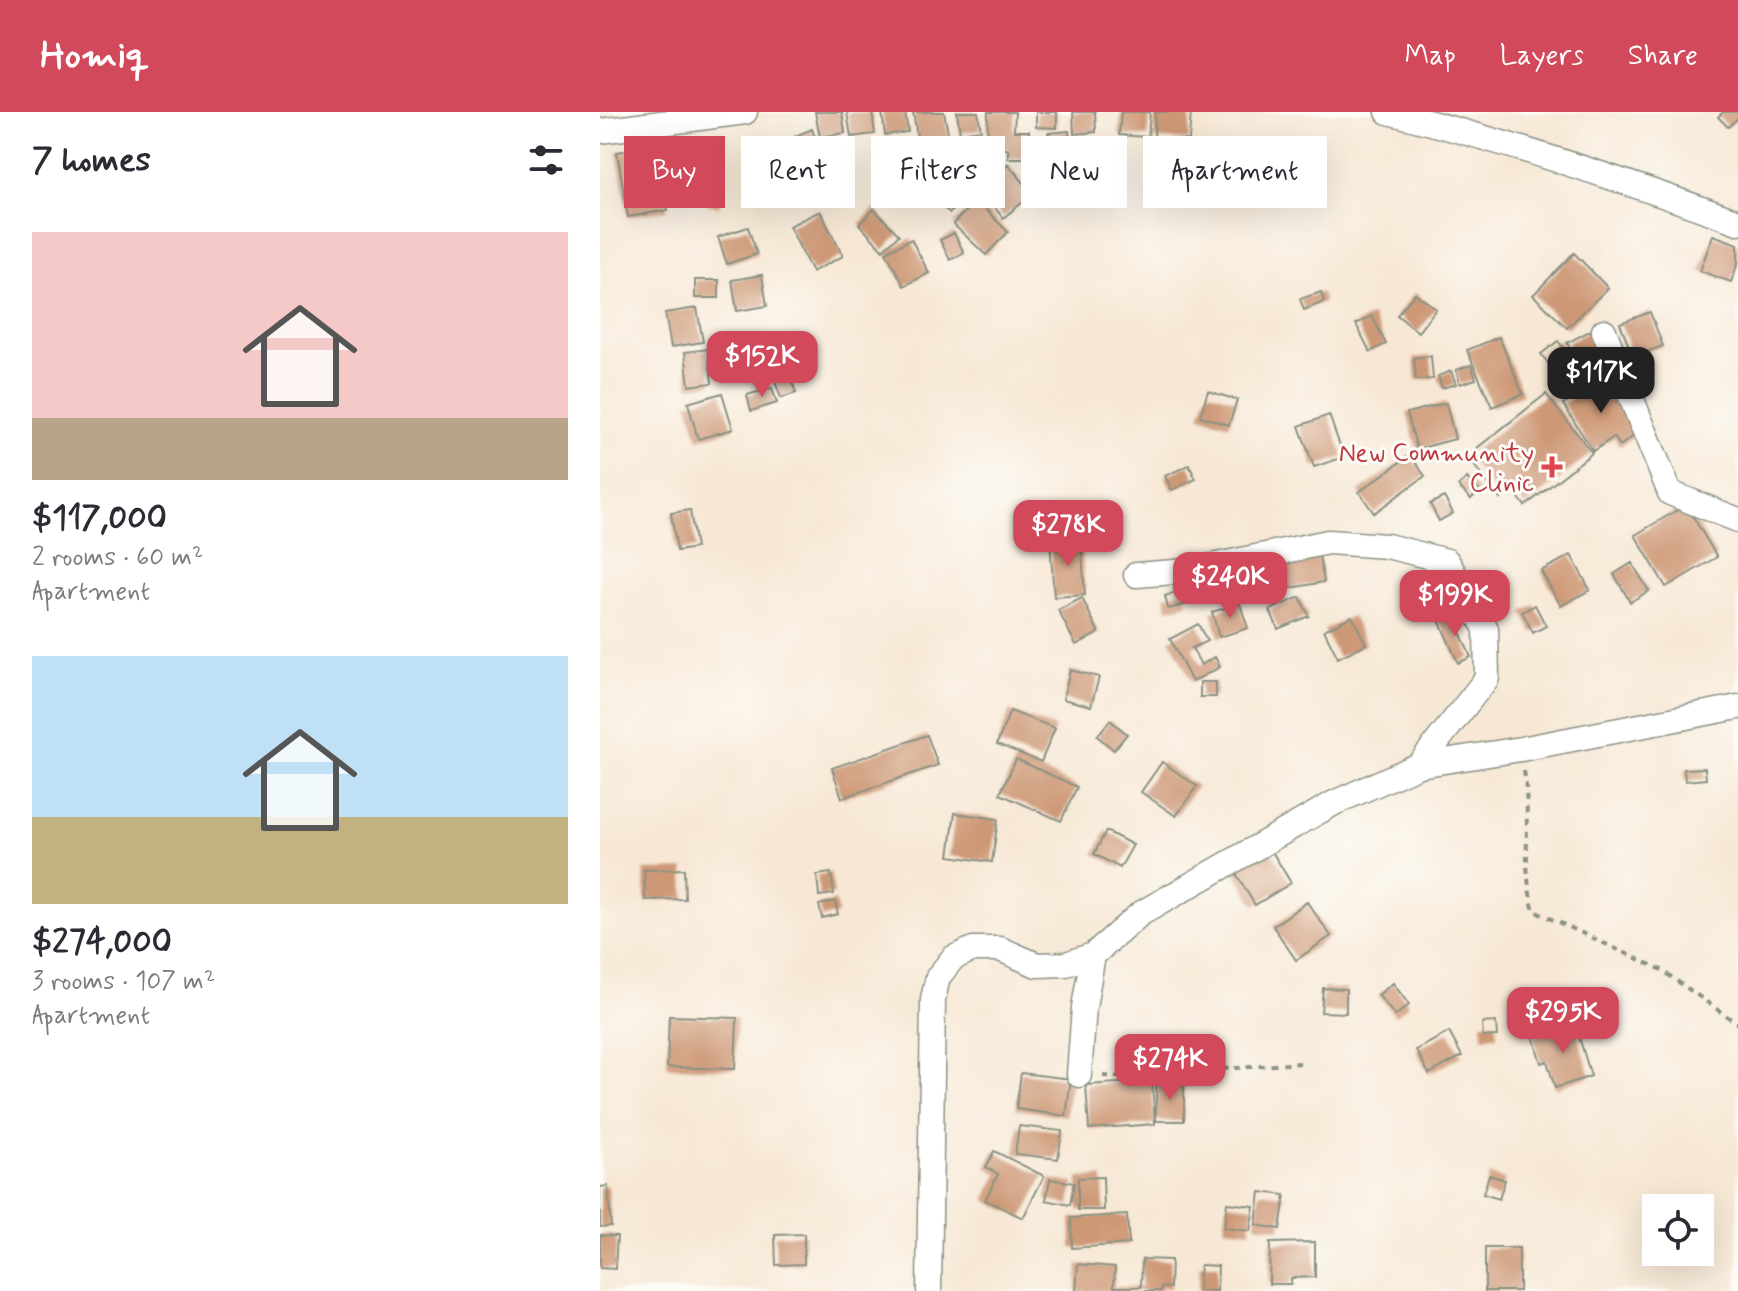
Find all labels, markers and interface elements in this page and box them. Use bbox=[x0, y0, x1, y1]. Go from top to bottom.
text: Homiq bbox=[40, 32, 149, 81]
text: Map bbox=[1405, 38, 1456, 75]
text: Layers bbox=[1500, 38, 1584, 75]
text: Share bbox=[1628, 38, 1698, 75]
chip: Buy bbox=[624, 136, 725, 208]
chip: Rent bbox=[741, 136, 855, 208]
chip: Filters bbox=[871, 136, 1005, 208]
chip: New bbox=[1021, 136, 1127, 208]
chip: Apartment bbox=[1143, 136, 1327, 208]
text: 7 homes bbox=[32, 138, 151, 183]
icon: filters bbox=[524, 138, 568, 182]
icon: home bbox=[228, 284, 372, 428]
pin: $152K bbox=[706, 331, 818, 399]
text: $152K bbox=[725, 340, 799, 374]
pin: $117K bbox=[1545, 347, 1657, 415]
text: $117K bbox=[1566, 356, 1636, 390]
place label: New Community Clinic bbox=[1339, 437, 1534, 501]
marker: New Community Clinic bbox=[1541, 456, 1563, 478]
text: $117,000 bbox=[32, 496, 167, 541]
pin: $278K bbox=[1012, 500, 1124, 568]
text: $278K bbox=[1031, 509, 1105, 543]
text: 2 rooms · 60 m² bbox=[32, 541, 203, 575]
pin: $240K bbox=[1174, 552, 1286, 620]
text: $240K bbox=[1191, 561, 1269, 595]
pin: $199K bbox=[1399, 570, 1511, 638]
text: Apartment bbox=[32, 575, 150, 609]
text: $199K bbox=[1418, 579, 1492, 613]
icon: home bbox=[228, 708, 372, 852]
text: $274,000 bbox=[32, 920, 172, 965]
text: 3 rooms · 107 m² bbox=[32, 965, 215, 999]
pin: $295K bbox=[1507, 987, 1619, 1055]
text: $295K bbox=[1525, 996, 1601, 1030]
text: Apartment bbox=[32, 999, 150, 1033]
pin: $274K bbox=[1114, 1034, 1226, 1102]
text: $274K bbox=[1133, 1043, 1207, 1077]
map controls bbox=[1642, 1194, 1714, 1266]
button: locate bbox=[1642, 1194, 1714, 1266]

